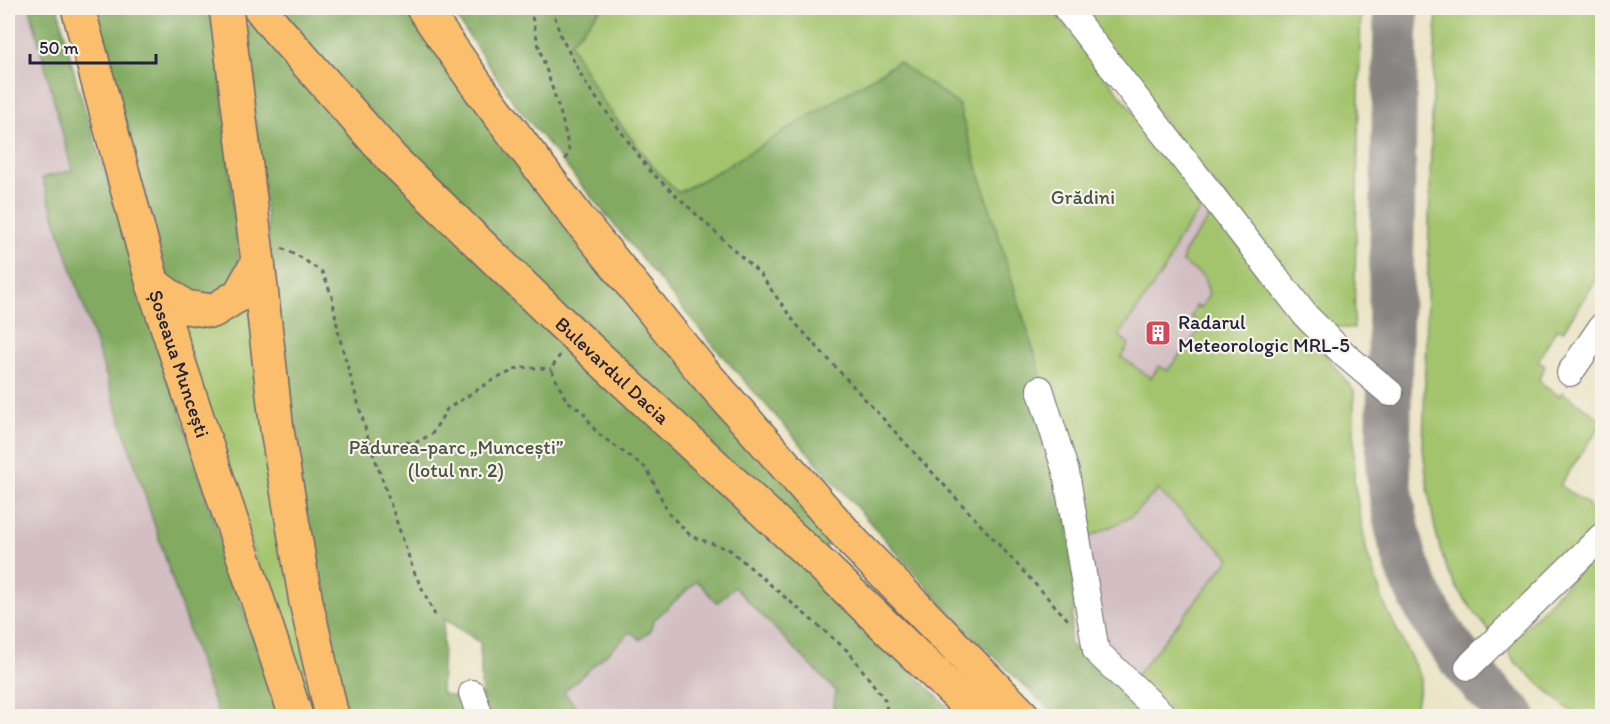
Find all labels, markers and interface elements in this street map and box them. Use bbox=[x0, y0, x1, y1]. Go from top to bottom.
scale bar bbox=[30, 27, 156, 65]
text: 50 m bbox=[39, 37, 79, 59]
park label: Grădini bbox=[1051, 185, 1115, 209]
street label: Șoseaua Muncești bbox=[144, 287, 215, 441]
place label: Radarul Meteorologic MRL-5 bbox=[1178, 310, 1350, 357]
street label: Bulevardul Dacia bbox=[550, 311, 675, 430]
building icon: Radarul Meteorologic MRL-5 bbox=[1143, 318, 1173, 348]
park label: Pădurea-parc „Muncești” (lotul nr. 2) bbox=[349, 435, 563, 482]

